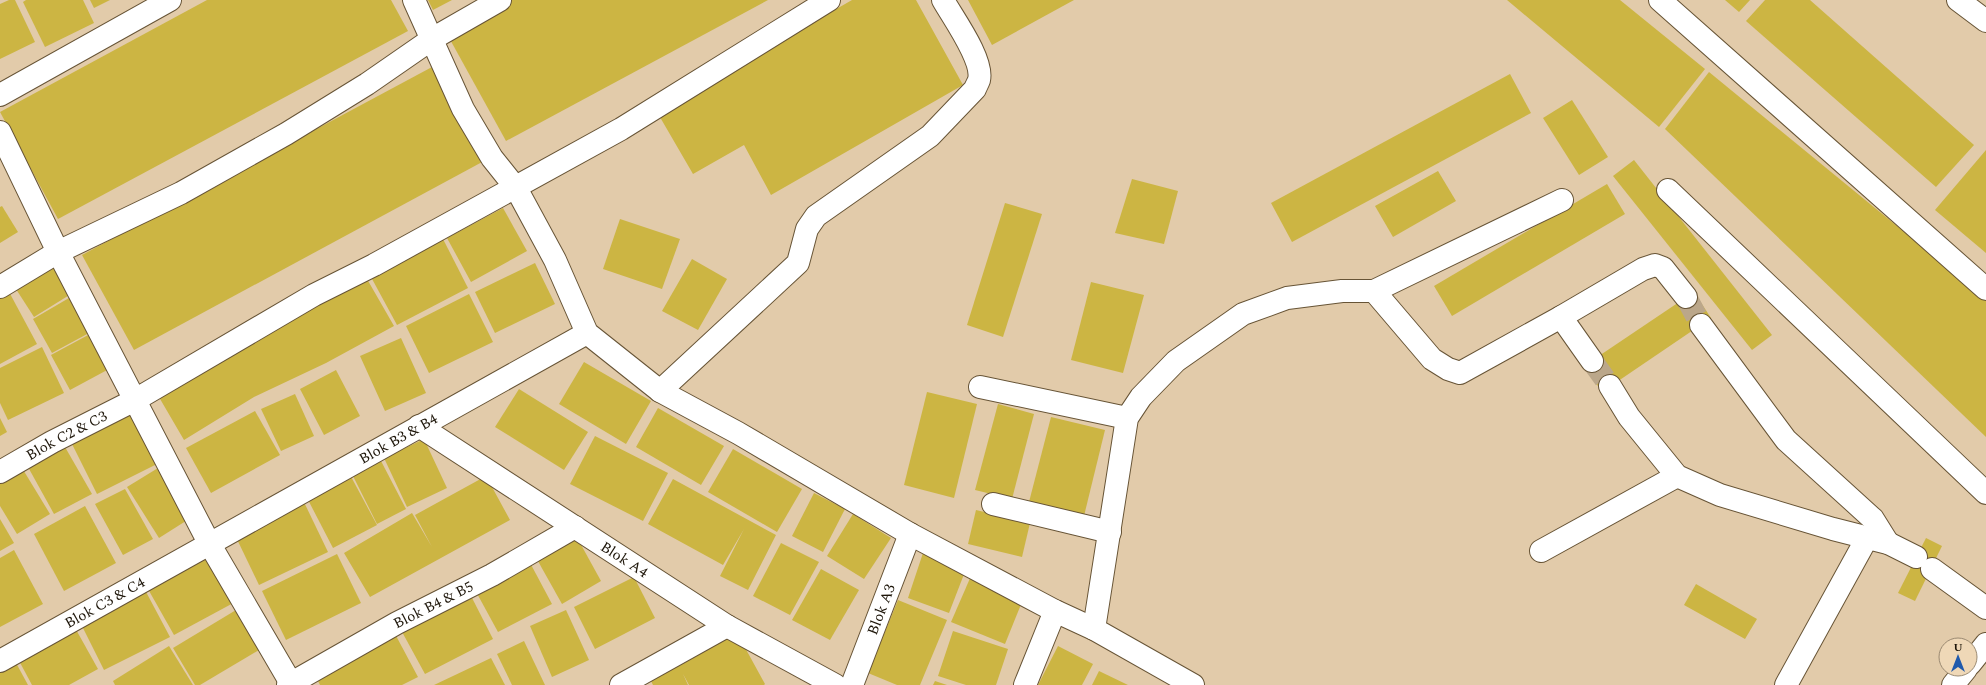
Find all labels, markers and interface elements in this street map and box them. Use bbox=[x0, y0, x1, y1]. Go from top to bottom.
street label: Blok C2 & C3 bbox=[22, 405, 112, 467]
street label: Blok B3 & B4 bbox=[355, 407, 442, 470]
street label: Blok A4 bbox=[596, 536, 653, 584]
street label: Blok C3 & C4 bbox=[60, 571, 150, 635]
street label: Blok B4 & B5 bbox=[389, 575, 478, 635]
street label: Blok A3 bbox=[861, 580, 902, 639]
north arrow bbox=[1938, 637, 1978, 677]
text: U bbox=[1953, 639, 1963, 656]

